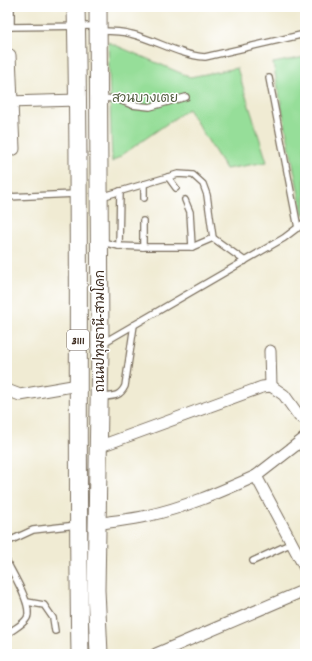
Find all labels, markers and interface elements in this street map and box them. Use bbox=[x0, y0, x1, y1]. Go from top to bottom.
park label: สวนบางเตย bbox=[112, 90, 178, 109]
street label: ถนนปทุมธานี-สามโคก bbox=[90, 270, 111, 392]
road number: 3111 bbox=[67, 330, 89, 350]

